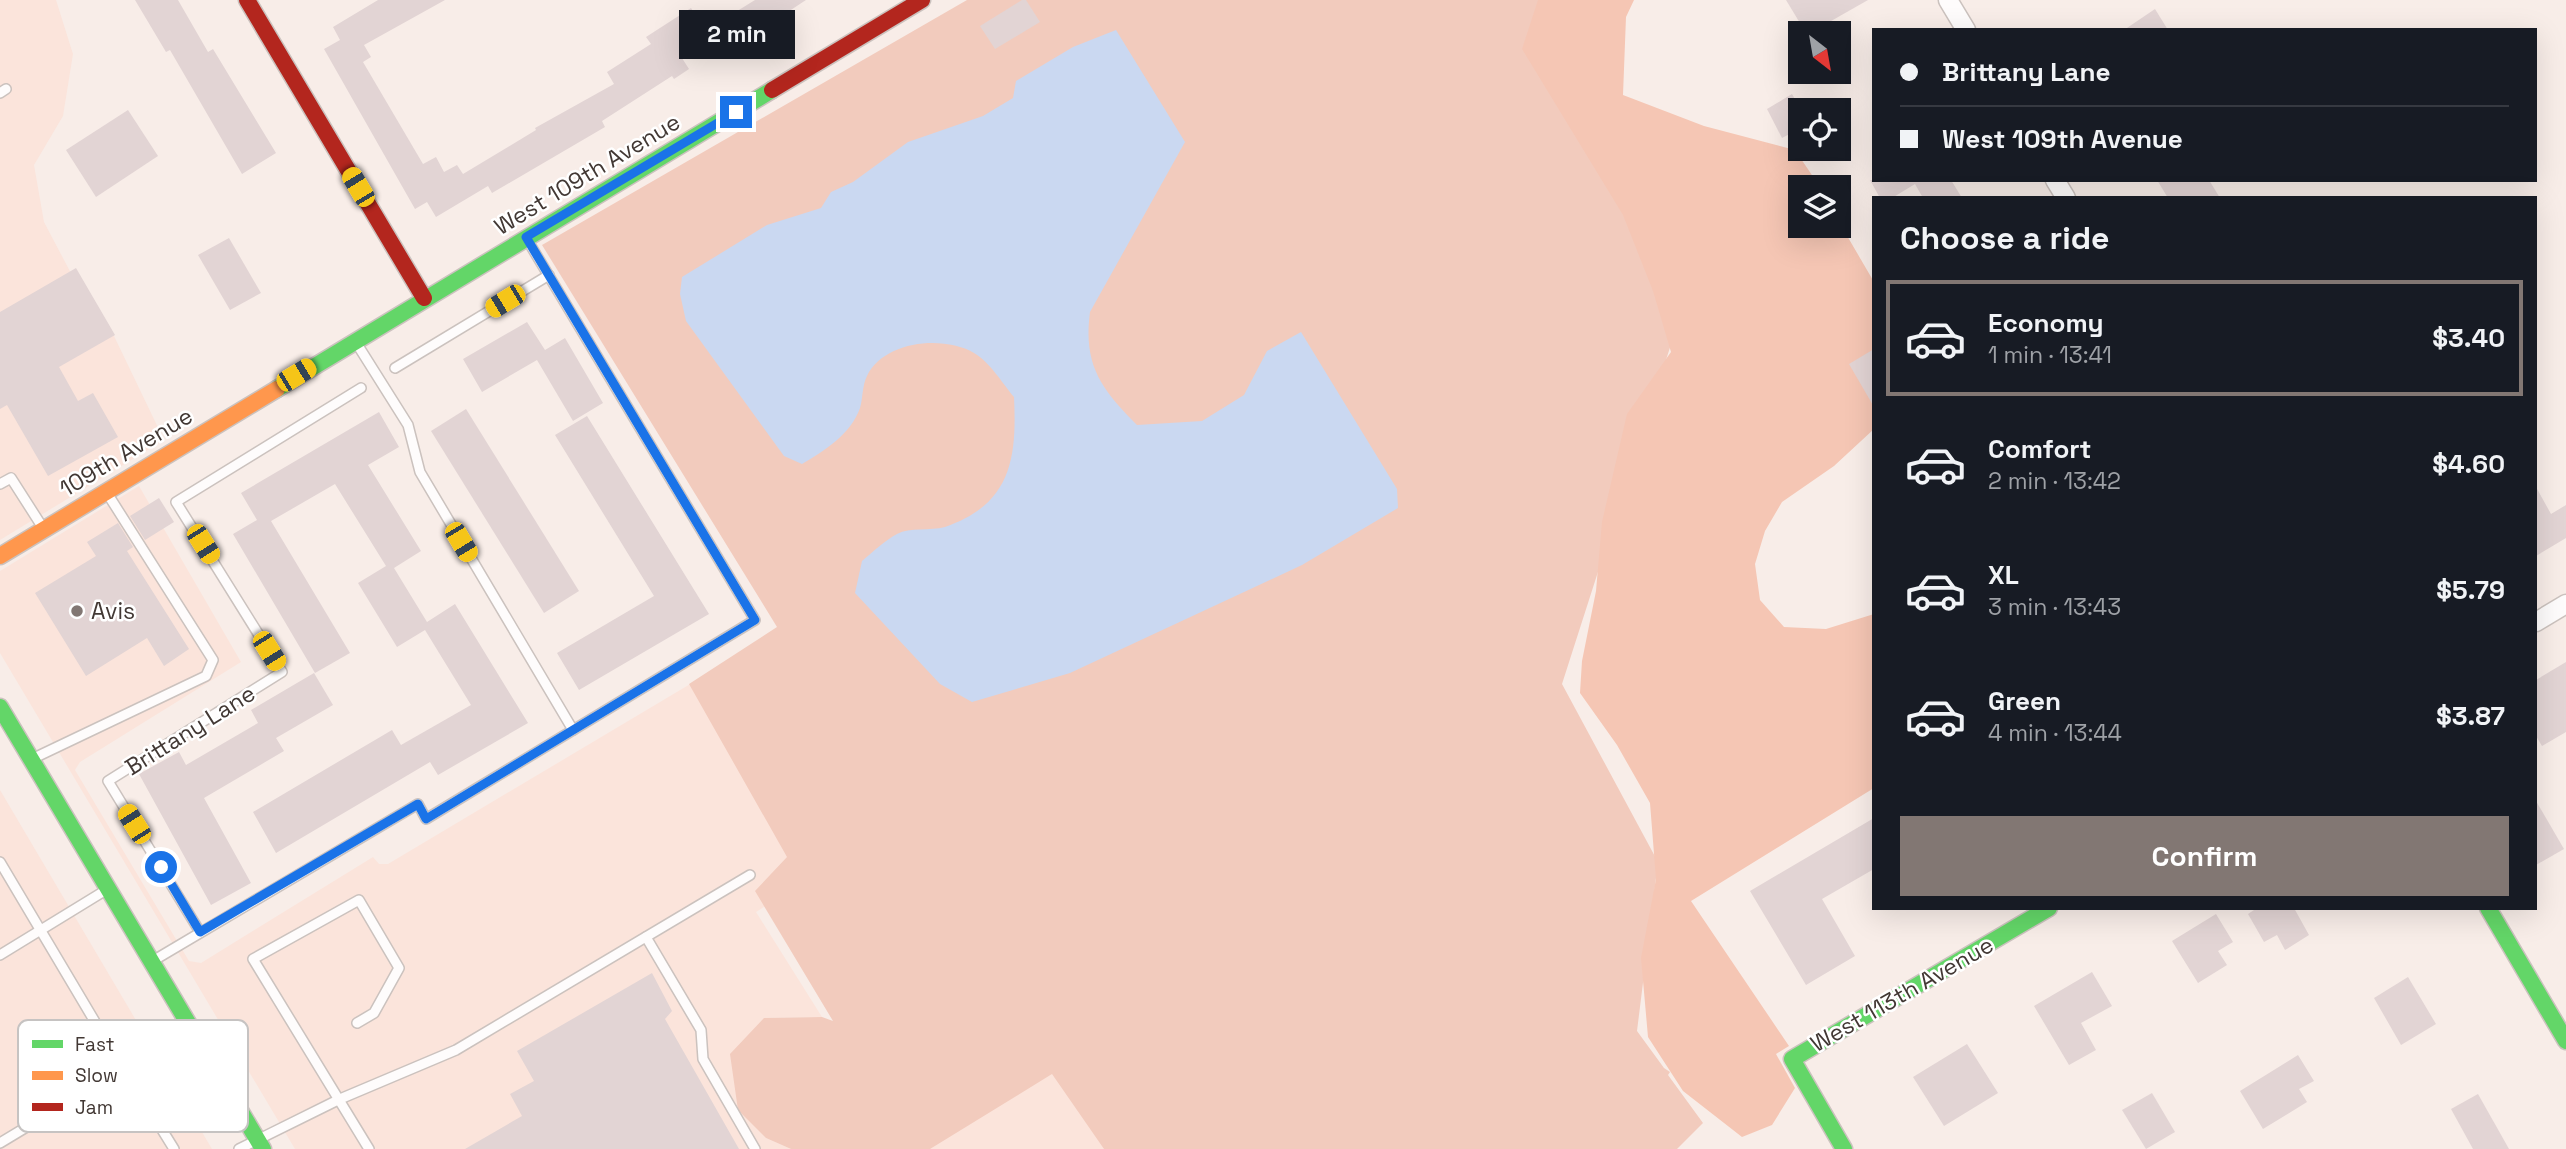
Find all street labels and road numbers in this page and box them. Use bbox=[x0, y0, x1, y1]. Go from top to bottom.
street label: West 109th Avenue bbox=[489, 107, 685, 241]
street label: 109th Avenue bbox=[54, 401, 198, 503]
street label: Brittany Lane bbox=[119, 678, 261, 782]
street label: West 113th Avenue bbox=[1805, 929, 1999, 1059]

